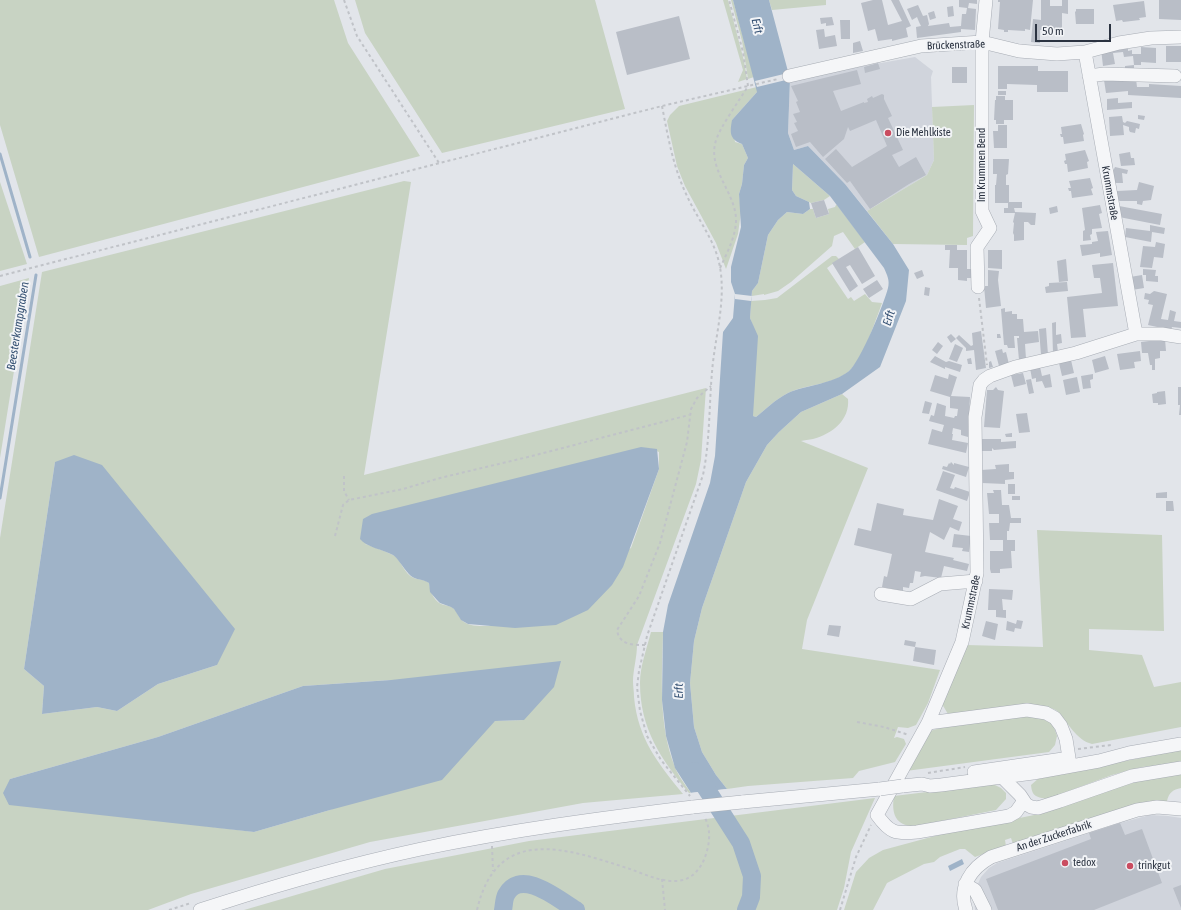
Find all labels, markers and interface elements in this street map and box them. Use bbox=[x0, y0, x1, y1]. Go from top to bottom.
scale bar bbox=[1037, 16, 1113, 42]
water label: Erft bbox=[748, 17, 766, 35]
text: 50 m bbox=[1042, 24, 1064, 38]
street label: Brückenstraße bbox=[927, 37, 985, 53]
place label: Die Mehlkiste bbox=[896, 126, 951, 140]
marker: Die Mehlkiste bbox=[883, 128, 893, 138]
street label: Im Krummen Bend bbox=[975, 128, 989, 202]
street label: Krummstraße bbox=[1099, 165, 1121, 221]
water label: Beesterkampgraben bbox=[4, 281, 32, 371]
water label: Erft bbox=[880, 308, 898, 328]
street label: Krummstraße bbox=[959, 574, 983, 630]
water label: Erft bbox=[672, 683, 686, 699]
street label: An der Zuckerfabrik bbox=[1015, 818, 1093, 854]
place label: tedox bbox=[1073, 856, 1096, 870]
marker: tedox bbox=[1060, 858, 1070, 868]
place label: trinkgut bbox=[1138, 859, 1170, 873]
marker: trinkgut bbox=[1125, 861, 1135, 871]

